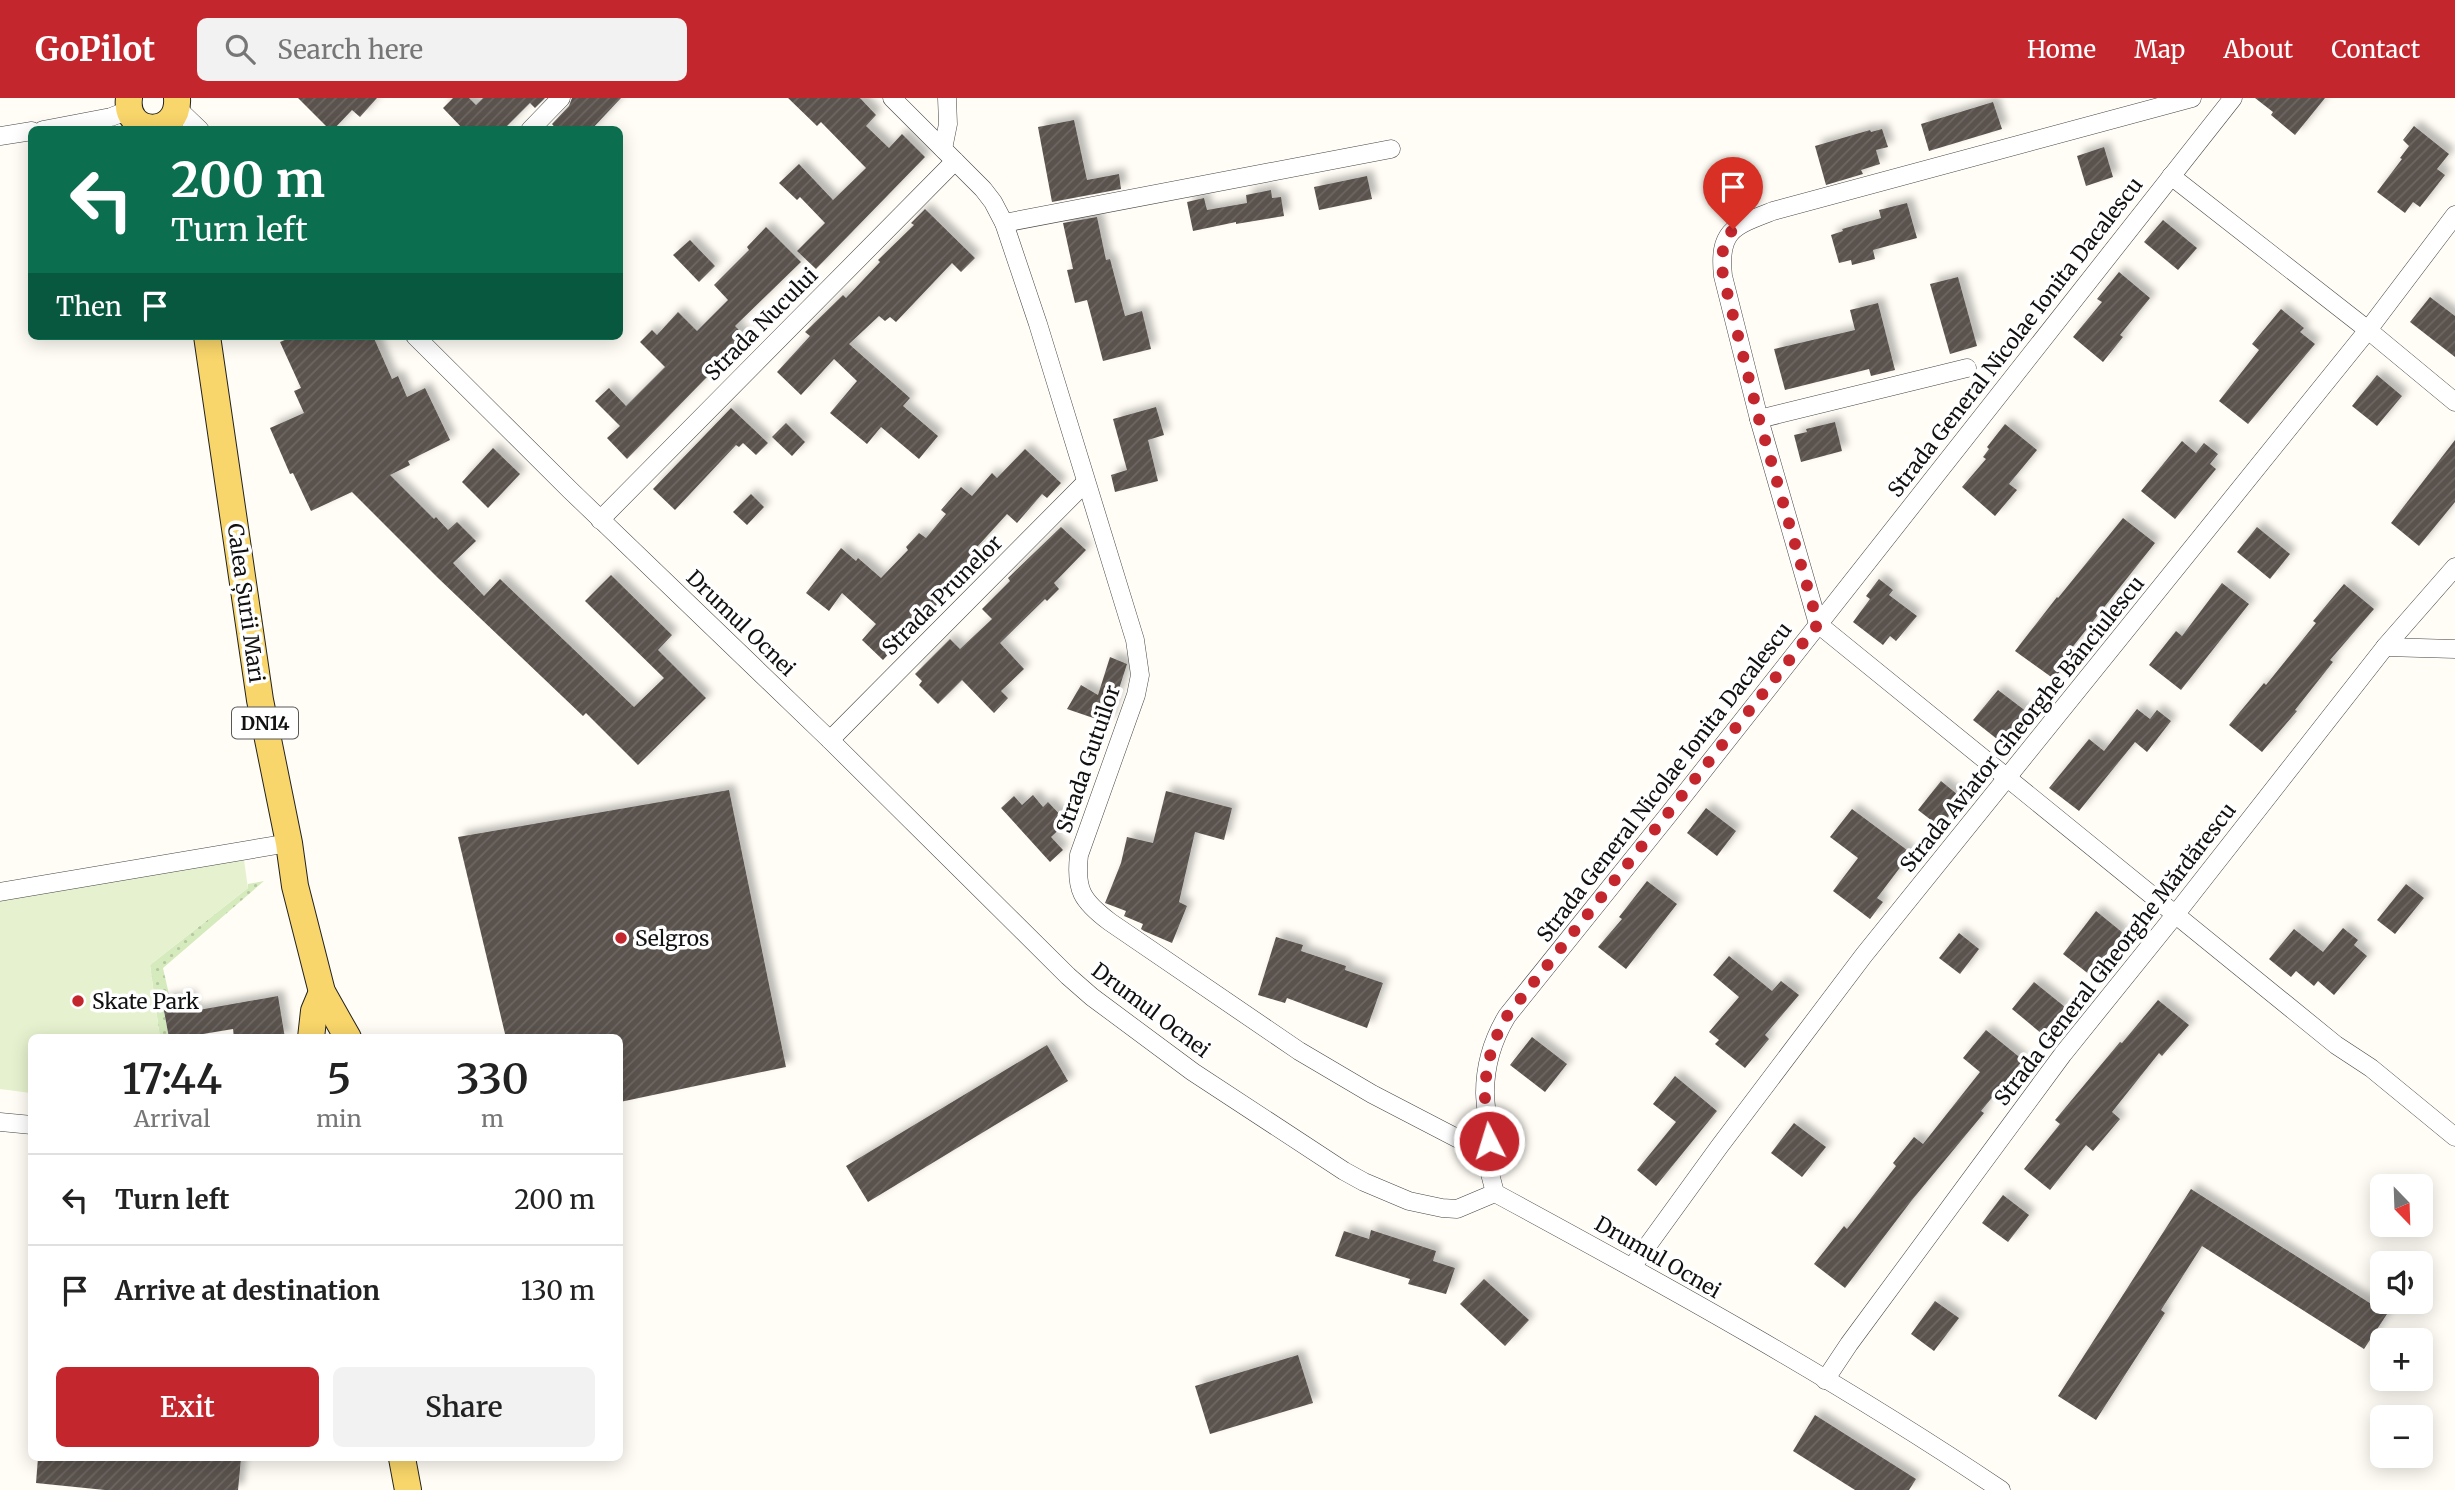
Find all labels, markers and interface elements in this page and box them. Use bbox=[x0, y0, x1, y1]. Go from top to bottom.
search box bbox=[197, 18, 687, 81]
text: GoPilot bbox=[35, 29, 155, 70]
icon: search bbox=[221, 30, 259, 68]
text: Search here bbox=[277, 33, 423, 66]
text: Home bbox=[2027, 34, 2096, 65]
text: Map bbox=[2134, 34, 2185, 65]
text: About bbox=[2223, 34, 2293, 65]
text: Contact bbox=[2331, 34, 2420, 65]
text: 200 m bbox=[171, 149, 325, 210]
icon: left bbox=[56, 154, 147, 245]
pin bbox=[1703, 157, 1763, 229]
icon: arrive bbox=[1714, 168, 1752, 206]
street label: Strada General Nicolae Ionita Dacalescu bbox=[1882, 172, 2148, 502]
text: Turn left bbox=[171, 210, 308, 250]
street label: Strada Nucului bbox=[699, 262, 823, 386]
icon: arrive bbox=[136, 287, 174, 325]
text: Then bbox=[56, 290, 122, 323]
street label: Calea Șurii Mari bbox=[221, 522, 271, 685]
street label: Strada Prunelor bbox=[876, 529, 1008, 661]
street label: Drumul Ocnei bbox=[681, 564, 801, 682]
street label: Strada Aviator Gheorghe Bănciulescu bbox=[1894, 570, 2150, 878]
street label: Strada General Nicolae Ionita Dacalescu bbox=[1531, 617, 1797, 947]
street label: Strada Gutuilor bbox=[1050, 682, 1126, 836]
road number: DN14 bbox=[232, 708, 298, 738]
street label: Strada General Gheorghe Mărdărescu bbox=[1988, 797, 2242, 1111]
place label: Selgros bbox=[635, 925, 709, 952]
marker: Selgros bbox=[613, 930, 629, 946]
street label: Drumul Ocnei bbox=[1086, 957, 1216, 1063]
place label: Skate Park bbox=[92, 988, 200, 1015]
marker: Skate Park bbox=[70, 993, 86, 1009]
text: 17:44 bbox=[122, 1053, 222, 1105]
text: 5 bbox=[327, 1053, 351, 1105]
text: 330 bbox=[456, 1053, 529, 1105]
text: Arrival bbox=[134, 1104, 211, 1133]
text: min bbox=[316, 1104, 362, 1133]
text: m bbox=[481, 1104, 504, 1133]
position arrow bbox=[1452, 1104, 1526, 1178]
north arrow bbox=[2370, 1174, 2432, 1237]
map controls bbox=[2370, 1174, 2433, 1468]
icon: left bbox=[56, 1181, 94, 1219]
text: Turn left bbox=[115, 1183, 229, 1216]
text: 200 m bbox=[514, 1183, 595, 1216]
street label: Drumul Ocnei bbox=[1590, 1210, 1726, 1304]
button: sound bbox=[2370, 1251, 2433, 1314]
icon: arrive bbox=[56, 1272, 94, 1310]
text: Arrive at destination bbox=[115, 1274, 380, 1307]
text: 130 m bbox=[521, 1274, 595, 1307]
button: + bbox=[2370, 1328, 2433, 1391]
button: Exit bbox=[56, 1367, 319, 1447]
button: Share bbox=[333, 1367, 595, 1447]
button: − bbox=[2370, 1405, 2433, 1468]

